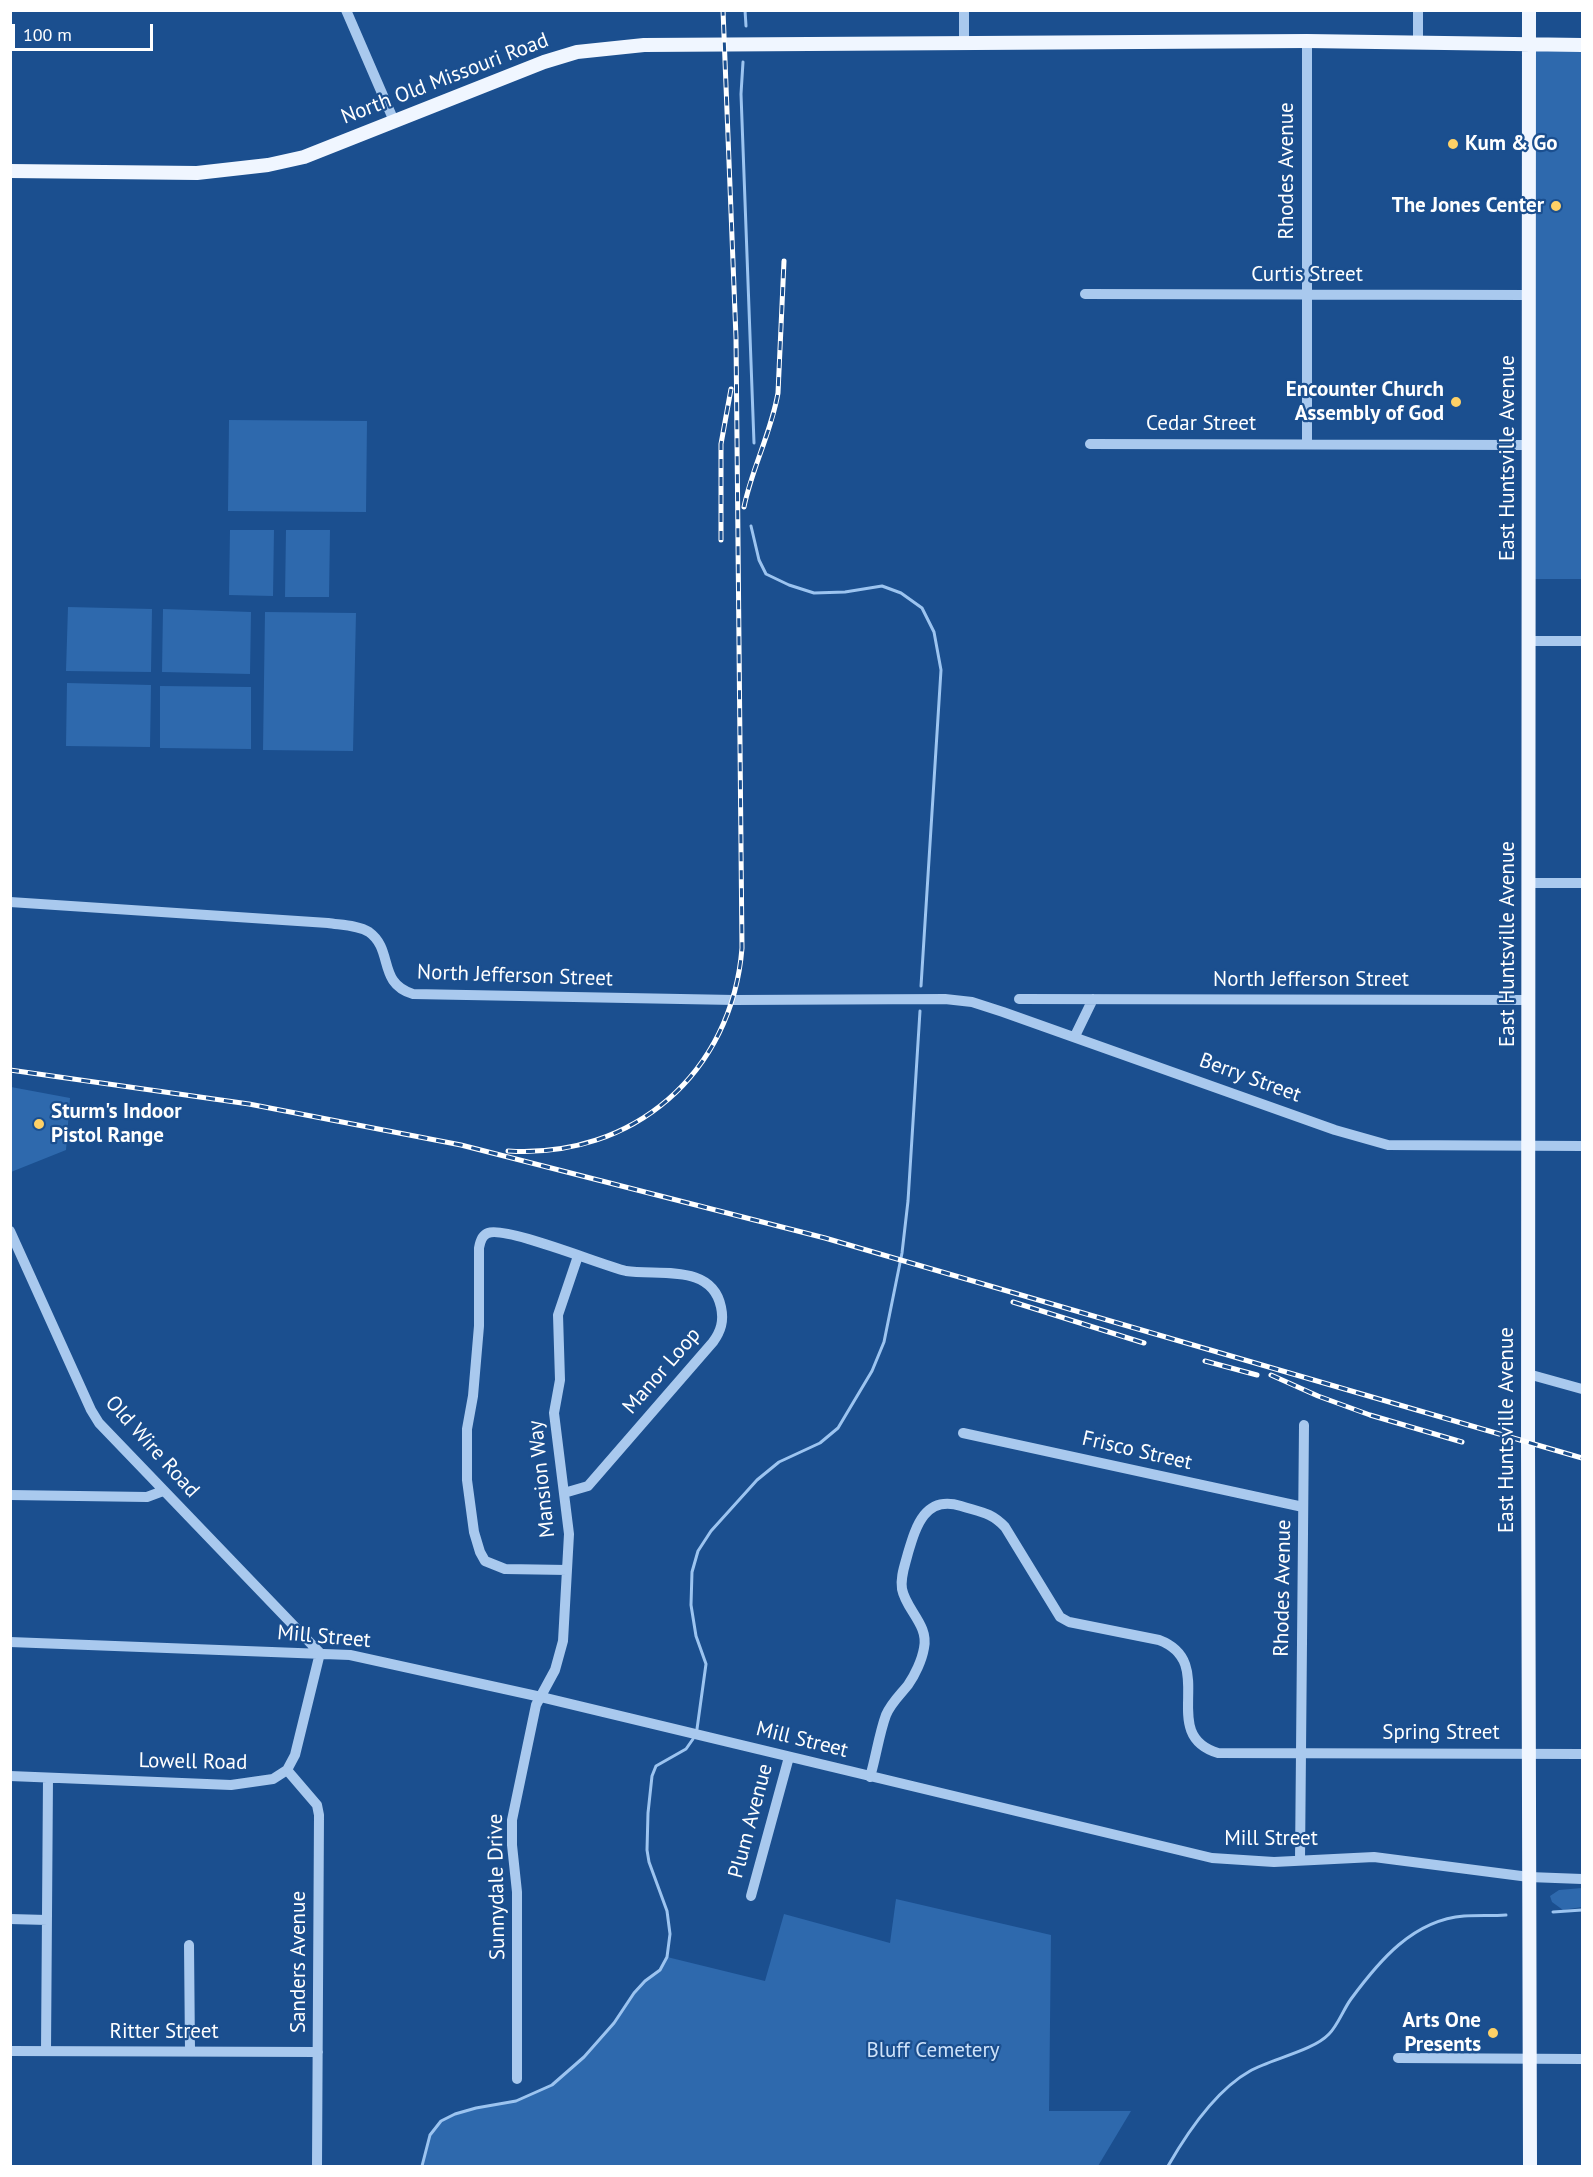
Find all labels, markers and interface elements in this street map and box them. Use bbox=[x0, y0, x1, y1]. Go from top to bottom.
scale bar bbox=[15, 12, 156, 50]
text: 100 m bbox=[23, 23, 72, 46]
street label: North Old Missouri Road bbox=[338, 28, 552, 130]
street label: Rhodes Avenue bbox=[1274, 102, 1300, 240]
place label: Kum & Go bbox=[1465, 131, 1558, 157]
marker: Kum & Go bbox=[1446, 137, 1460, 151]
place label: The Jones Center bbox=[1392, 193, 1544, 219]
marker: The Jones Center bbox=[1549, 199, 1563, 213]
street label: Curtis Street bbox=[1251, 262, 1363, 288]
street label: East Huntsville Avenue bbox=[1495, 355, 1521, 561]
place label: Encounter Church Assembly of God bbox=[1286, 377, 1444, 427]
marker: Encounter Church Assembly of God bbox=[1449, 395, 1463, 409]
street label: Cedar Street bbox=[1146, 411, 1256, 437]
street label: East Huntsville Avenue bbox=[1495, 841, 1521, 1047]
street label: North Jefferson Street bbox=[417, 960, 613, 992]
street label: North Jefferson Street bbox=[1213, 967, 1409, 993]
street label: Berry Street bbox=[1196, 1048, 1304, 1108]
place label: Sturm's Indoor Pistol Range bbox=[51, 1099, 182, 1149]
marker: Sturm's Indoor Pistol Range bbox=[32, 1117, 46, 1131]
street label: Manor Loop bbox=[618, 1323, 706, 1419]
street label: East Huntsville Avenue bbox=[1494, 1327, 1520, 1533]
street label: Old Wire Road bbox=[100, 1391, 204, 1503]
street label: Mansion Way bbox=[523, 1419, 561, 1539]
street label: Frisco Street bbox=[1080, 1426, 1194, 1476]
street label: Rhodes Avenue bbox=[1269, 1519, 1297, 1657]
street label: Mill Street bbox=[276, 1620, 372, 1654]
street label: Mill Street bbox=[753, 1716, 851, 1764]
street label: Spring Street bbox=[1382, 1720, 1500, 1746]
street label: Lowell Road bbox=[138, 1748, 248, 1776]
street label: Plum Avenue bbox=[724, 1761, 778, 1881]
street label: Sunnydale Drive bbox=[483, 1814, 511, 1960]
street label: Mill Street bbox=[1224, 1826, 1318, 1852]
street label: Sanders Avenue bbox=[286, 1891, 312, 2033]
place label: Arts One Presents bbox=[1403, 2008, 1481, 2058]
street label: Ritter Street bbox=[109, 2019, 219, 2045]
marker: Arts One Presents bbox=[1486, 2026, 1500, 2040]
park label: Bluff Cemetery bbox=[867, 2038, 999, 2064]

